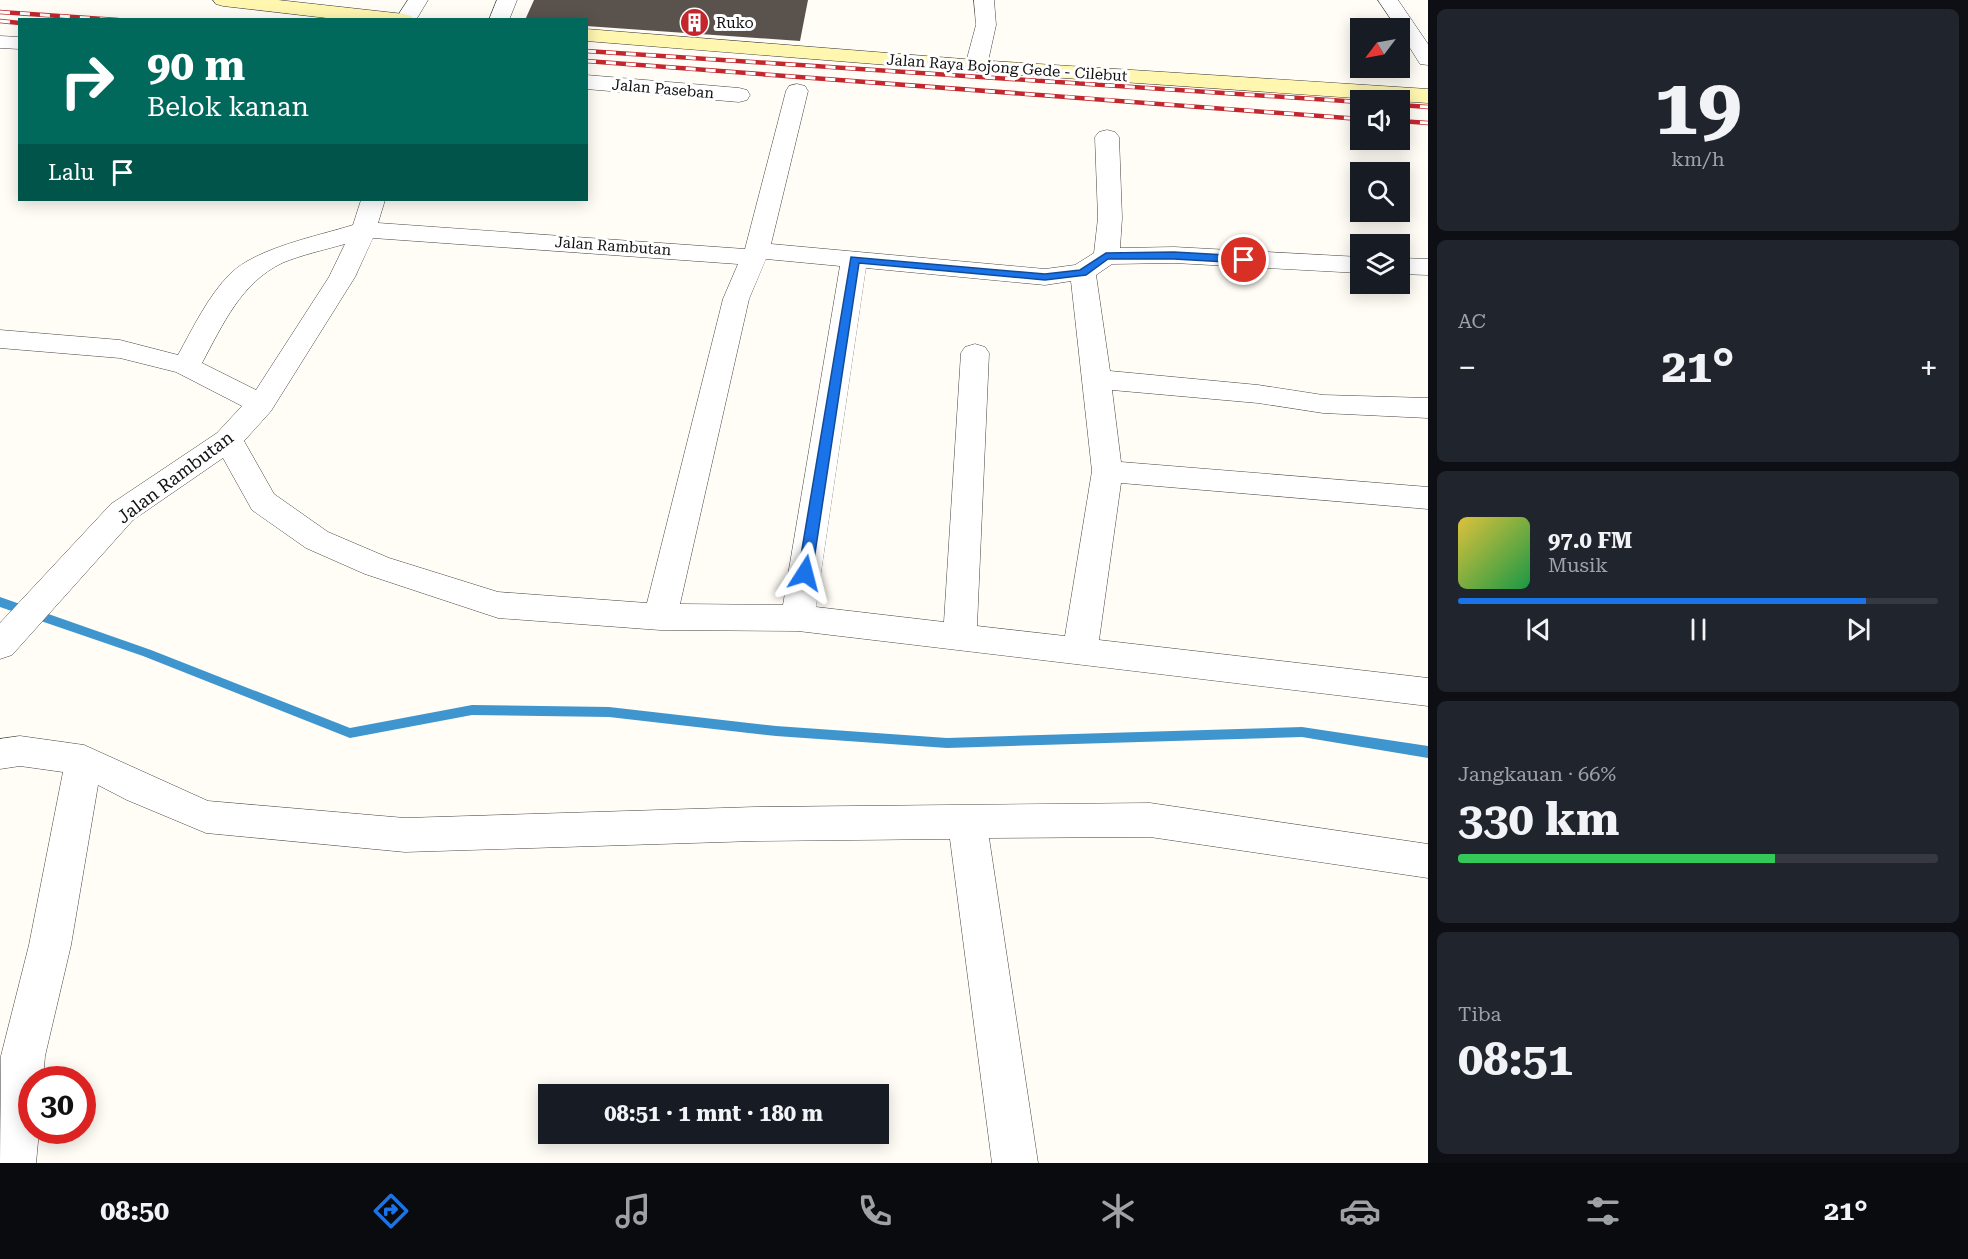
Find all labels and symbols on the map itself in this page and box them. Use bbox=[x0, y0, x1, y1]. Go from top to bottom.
building icon: Ruko bbox=[679, 7, 711, 39]
place label: Ruko bbox=[716, 14, 754, 32]
north arrow bbox=[1350, 18, 1410, 78]
street label: Jalan Raya Bojong Gede - Cilebut bbox=[886, 51, 1128, 85]
street label: Jalan Paseban bbox=[611, 76, 715, 102]
street label: Jalan Rambutan bbox=[554, 233, 672, 259]
pin bbox=[1218, 234, 1269, 285]
street label: Jalan Rambutan bbox=[113, 426, 238, 528]
position arrow bbox=[773, 541, 837, 605]
speed limit sign: 30 bbox=[18, 1066, 96, 1144]

